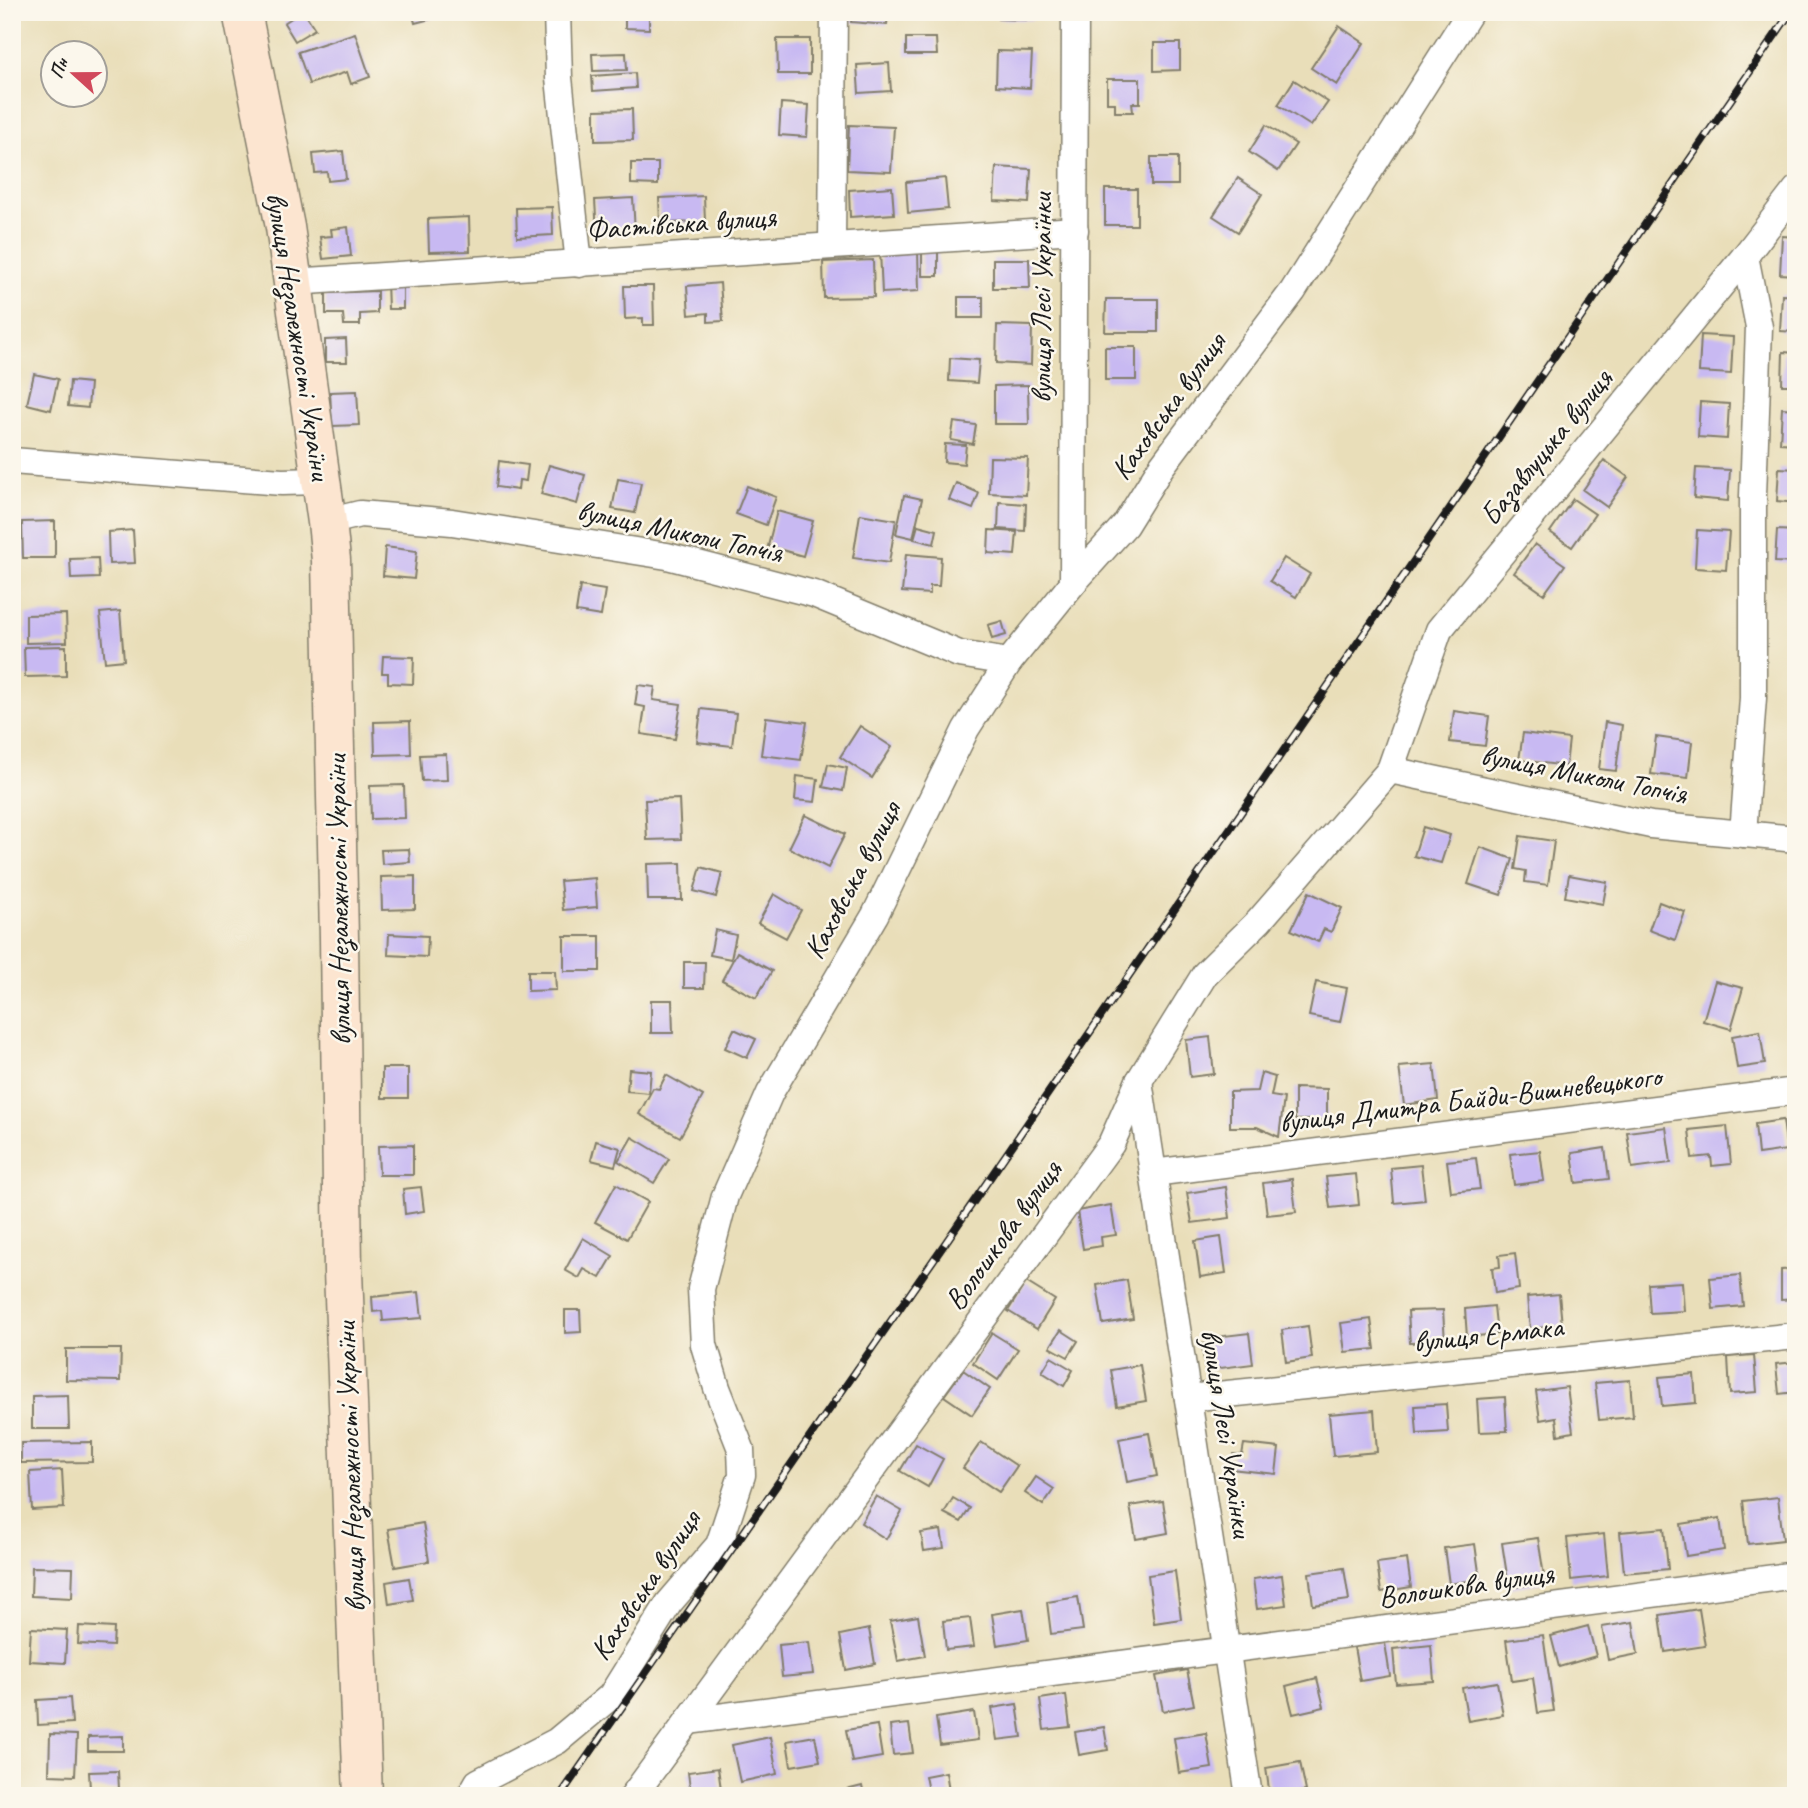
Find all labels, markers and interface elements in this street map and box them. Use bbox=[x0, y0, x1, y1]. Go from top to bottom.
north arrow bbox=[38, 38, 108, 108]
text: Пн bbox=[44, 53, 74, 82]
street label: вулиця Незалежності України bbox=[257, 189, 341, 484]
street label: вулиця Лесі Українки bbox=[1022, 191, 1060, 403]
street label: Фастівська вулиця bbox=[585, 197, 778, 249]
street label: Каховська вулиця bbox=[1102, 323, 1236, 487]
street label: Базавлуцька вулиця bbox=[1471, 360, 1621, 533]
street label: вулиця Миколи Топчія bbox=[574, 491, 787, 572]
street label: вулиця Миколи Топчія bbox=[1478, 735, 1691, 813]
street label: вулиця Незалежності України bbox=[316, 752, 360, 1046]
street label: Каховська вулиця bbox=[795, 792, 911, 965]
street label: вулиця Дмитра Байди-Вишневецького bbox=[1277, 1056, 1666, 1141]
street label: Волошкова вулиця bbox=[936, 1152, 1071, 1318]
street label: вулиця Єрмака bbox=[1411, 1307, 1567, 1361]
street label: вулиця Незалежності України bbox=[326, 1319, 374, 1613]
street label: вулиця Лесі Українки bbox=[1192, 1326, 1263, 1542]
street label: Каховська вулиця bbox=[581, 1501, 711, 1667]
street label: Волошкова вулиця bbox=[1376, 1554, 1557, 1616]

